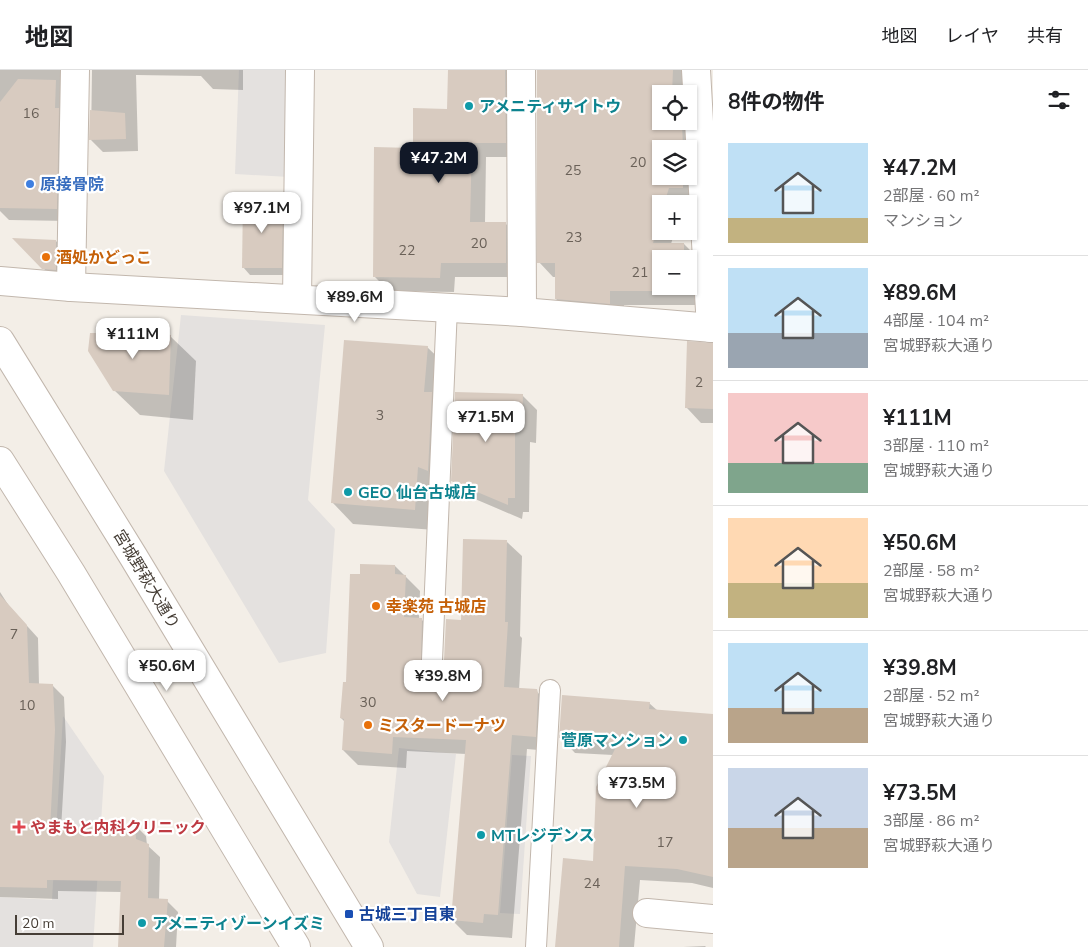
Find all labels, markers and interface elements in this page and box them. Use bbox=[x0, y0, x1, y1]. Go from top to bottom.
text: 地図 bbox=[25, 21, 73, 53]
text: 地図 bbox=[882, 24, 918, 48]
text: レイヤ bbox=[946, 24, 999, 48]
text: 共有 bbox=[1027, 24, 1063, 48]
map controls bbox=[652, 85, 697, 295]
button: locate bbox=[652, 85, 697, 130]
icon: filters bbox=[1045, 86, 1073, 114]
text: 8件の物件 bbox=[728, 88, 825, 116]
place label: アメニティサイトウ bbox=[479, 96, 621, 118]
marker: アメニティサイトウ bbox=[463, 100, 475, 112]
house number: 16 bbox=[23, 104, 39, 123]
button: layers bbox=[652, 140, 697, 185]
pin: ¥47.2M bbox=[398, 142, 480, 184]
text: ¥47.2M bbox=[411, 147, 467, 169]
house number: 20 bbox=[630, 153, 646, 172]
text: ¥47.2M bbox=[883, 154, 957, 182]
house number: 25 bbox=[565, 161, 581, 180]
icon: home bbox=[768, 163, 828, 223]
place label: 原接骨院 bbox=[40, 174, 104, 196]
marker: 原接骨院 bbox=[24, 178, 36, 190]
text: 2部屋 · 60 m² bbox=[883, 185, 980, 207]
pin: ¥97.1M bbox=[221, 191, 303, 234]
button: + bbox=[652, 195, 697, 240]
text: ¥97.1M bbox=[234, 197, 290, 219]
text: マンション bbox=[883, 210, 963, 232]
house number: 23 bbox=[566, 228, 582, 247]
house number: 20 bbox=[471, 234, 487, 253]
house number: 22 bbox=[399, 241, 415, 260]
place label: 酒処かどっこ bbox=[56, 247, 152, 269]
button: − bbox=[652, 250, 697, 295]
marker: 酒処かどっこ bbox=[40, 251, 52, 263]
house number: 21 bbox=[632, 263, 648, 282]
text: ¥89.6M bbox=[883, 279, 957, 307]
pin: ¥89.6M bbox=[314, 280, 396, 323]
text: ¥89.6M bbox=[327, 286, 383, 308]
icon: home bbox=[768, 288, 828, 348]
text: 4部屋 · 104 m² bbox=[883, 310, 989, 332]
pin: ¥111M bbox=[98, 318, 168, 360]
text: ¥111M bbox=[107, 323, 159, 345]
text: 宮城野萩大通り bbox=[883, 335, 995, 357]
house number: 2 bbox=[695, 373, 703, 392]
pin: ¥71.5M bbox=[445, 400, 527, 443]
text: ¥111M bbox=[883, 404, 952, 432]
house number: 3 bbox=[376, 406, 384, 425]
text: ¥71.5M bbox=[458, 406, 514, 428]
icon: home bbox=[768, 413, 828, 473]
text: 3部屋 · 110 m² bbox=[883, 435, 989, 457]
text: 宮城野萩大通り bbox=[883, 460, 995, 482]
place label: GEO 仙台古城店 bbox=[358, 482, 476, 504]
marker: GEO 仙台古城店 bbox=[342, 486, 354, 498]
street label: 宮城野萩大通り bbox=[108, 526, 184, 633]
text: ¥50.6M bbox=[883, 529, 957, 557]
icon: home bbox=[768, 538, 828, 598]
text: 2部屋 · 58 m² bbox=[883, 560, 980, 582]
text: 宮城野萩大通り bbox=[883, 585, 995, 607]
place label: 幸楽苑 古城店 bbox=[386, 596, 486, 618]
marker: 幸楽苑 古城店 bbox=[370, 600, 382, 612]
house number: 7 bbox=[10, 625, 18, 644]
pin: ¥50.6M bbox=[126, 650, 208, 692]
text: ¥39.8M bbox=[883, 654, 957, 682]
text: ¥50.6M bbox=[139, 655, 195, 677]
pin: ¥39.8M bbox=[402, 660, 484, 702]
icon: home bbox=[768, 663, 828, 723]
text: ¥39.8M bbox=[415, 665, 471, 687]
text: 2部屋 · 52 m² bbox=[883, 685, 980, 707]
house number: 30 bbox=[360, 693, 376, 712]
house number: 10 bbox=[19, 696, 35, 715]
text: 宮城野萩大通り bbox=[883, 710, 995, 732]
place label: ミスタードーナツ bbox=[378, 715, 506, 737]
marker: ミスタードーナツ bbox=[362, 719, 374, 731]
place label: 菅原マンション bbox=[561, 730, 673, 752]
marker: 菅原マンション bbox=[677, 734, 689, 746]
pin: ¥73.5M bbox=[596, 766, 678, 809]
text: ¥73.5M bbox=[609, 772, 665, 794]
text: ¥73.5M bbox=[883, 779, 957, 807]
icon: home bbox=[768, 788, 828, 848]
text: 3部屋 · 86 m² bbox=[883, 810, 980, 832]
place label: やまもと内科クリニック bbox=[30, 817, 206, 839]
marker: やまもと内科クリニック bbox=[12, 820, 26, 834]
place label: MTレジデンス bbox=[491, 825, 595, 847]
marker: MTレジデンス bbox=[475, 829, 487, 841]
house number: 17 bbox=[657, 833, 673, 852]
text: 宮城野萩大通り bbox=[883, 835, 995, 857]
house number: 24 bbox=[584, 874, 600, 893]
place label: 古城三丁目東 bbox=[359, 904, 455, 926]
marker: 古城三丁目東 bbox=[343, 908, 355, 920]
scale bar bbox=[15, 912, 124, 935]
place label: アメニティゾーンイズミ bbox=[152, 913, 325, 935]
text: 20 m bbox=[22, 914, 54, 933]
marker: アメニティゾーンイズミ bbox=[136, 917, 148, 929]

